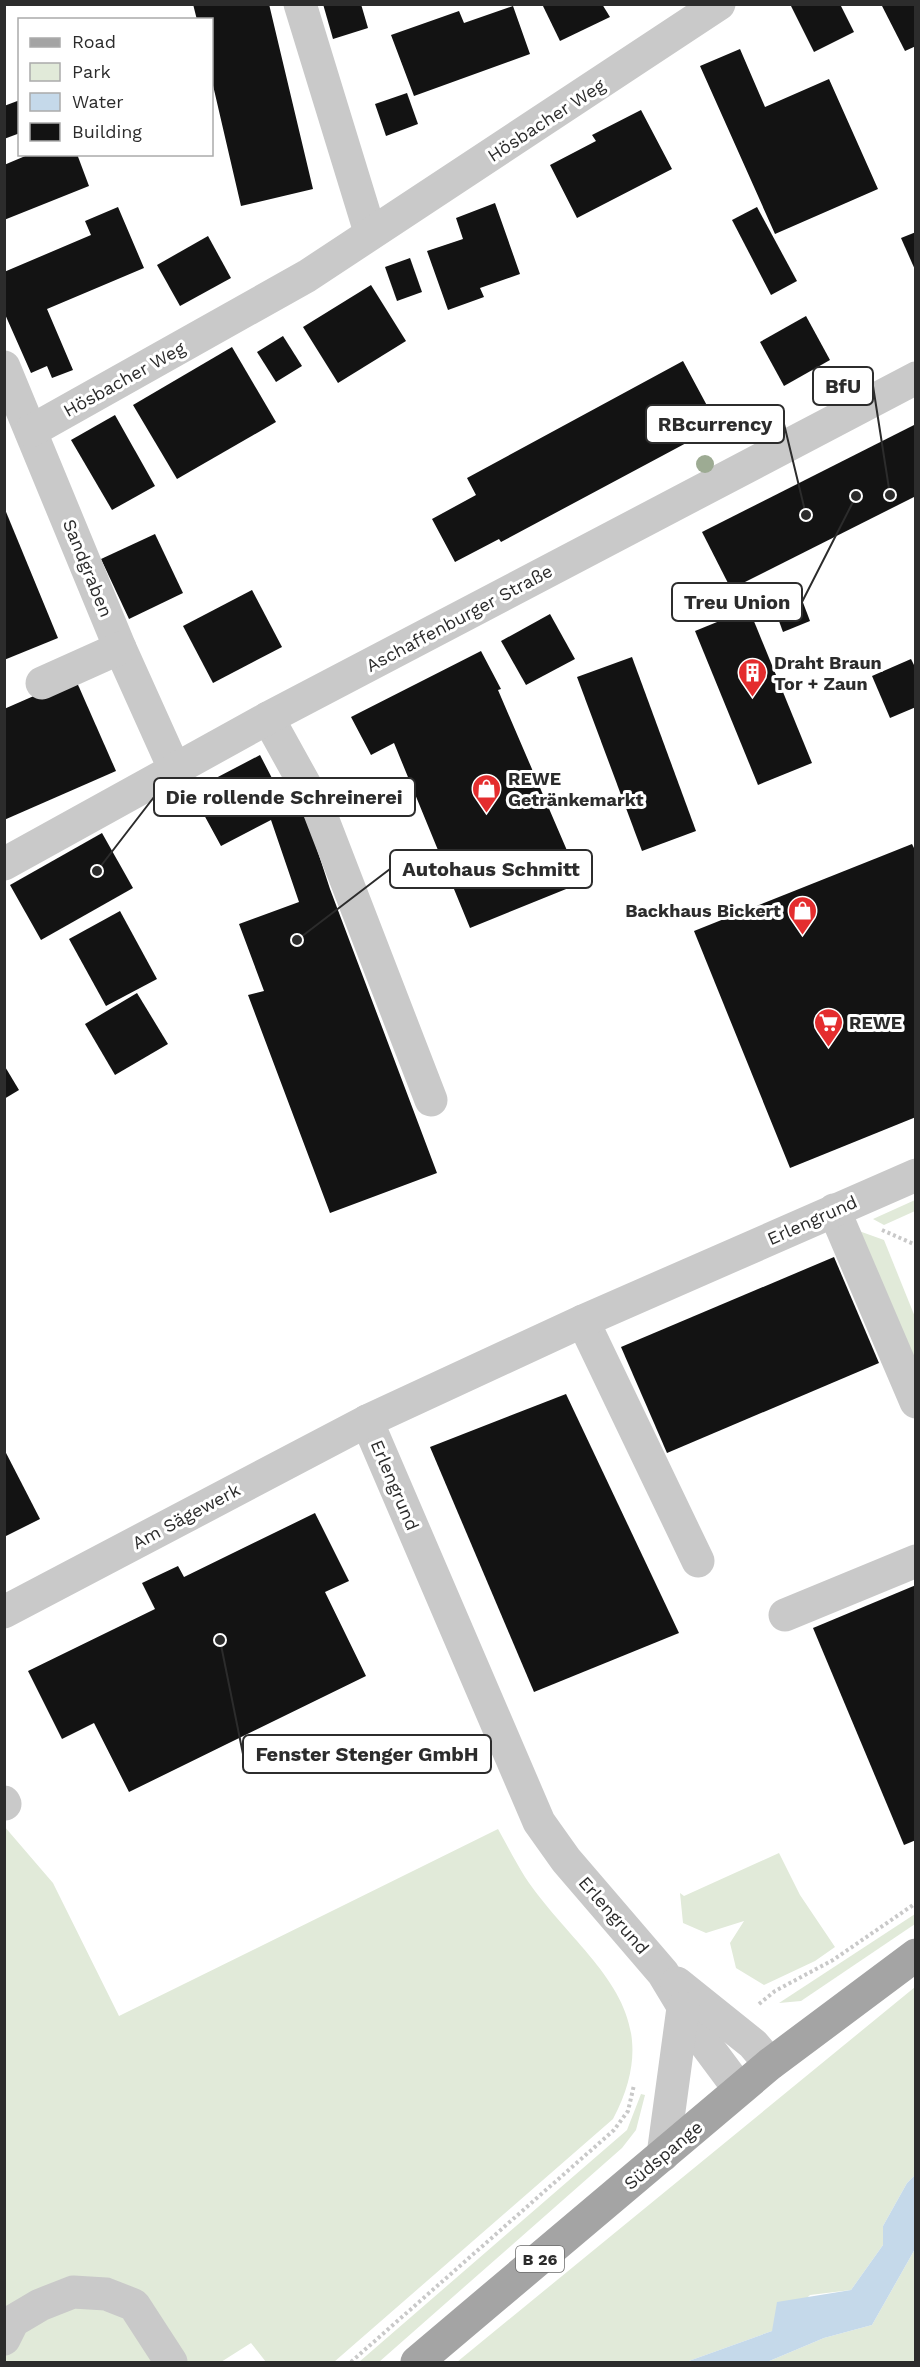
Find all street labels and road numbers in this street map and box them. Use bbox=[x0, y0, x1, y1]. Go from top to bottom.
street label: Hösbacher Weg bbox=[483, 74, 609, 166]
street label: Hösbacher Weg bbox=[60, 337, 189, 421]
street label: Sandgraben bbox=[59, 516, 117, 620]
street label: Aschaffenburger Straße bbox=[362, 560, 556, 676]
street label: Erlengrund bbox=[764, 1191, 860, 1249]
street label: Erlengrund bbox=[367, 1437, 423, 1533]
street label: Am Sägewerk bbox=[128, 1479, 244, 1553]
street label: Erlengrund bbox=[574, 1872, 654, 1958]
street label: Südspange bbox=[620, 2116, 706, 2194]
road number: B 26 bbox=[516, 2246, 564, 2272]

